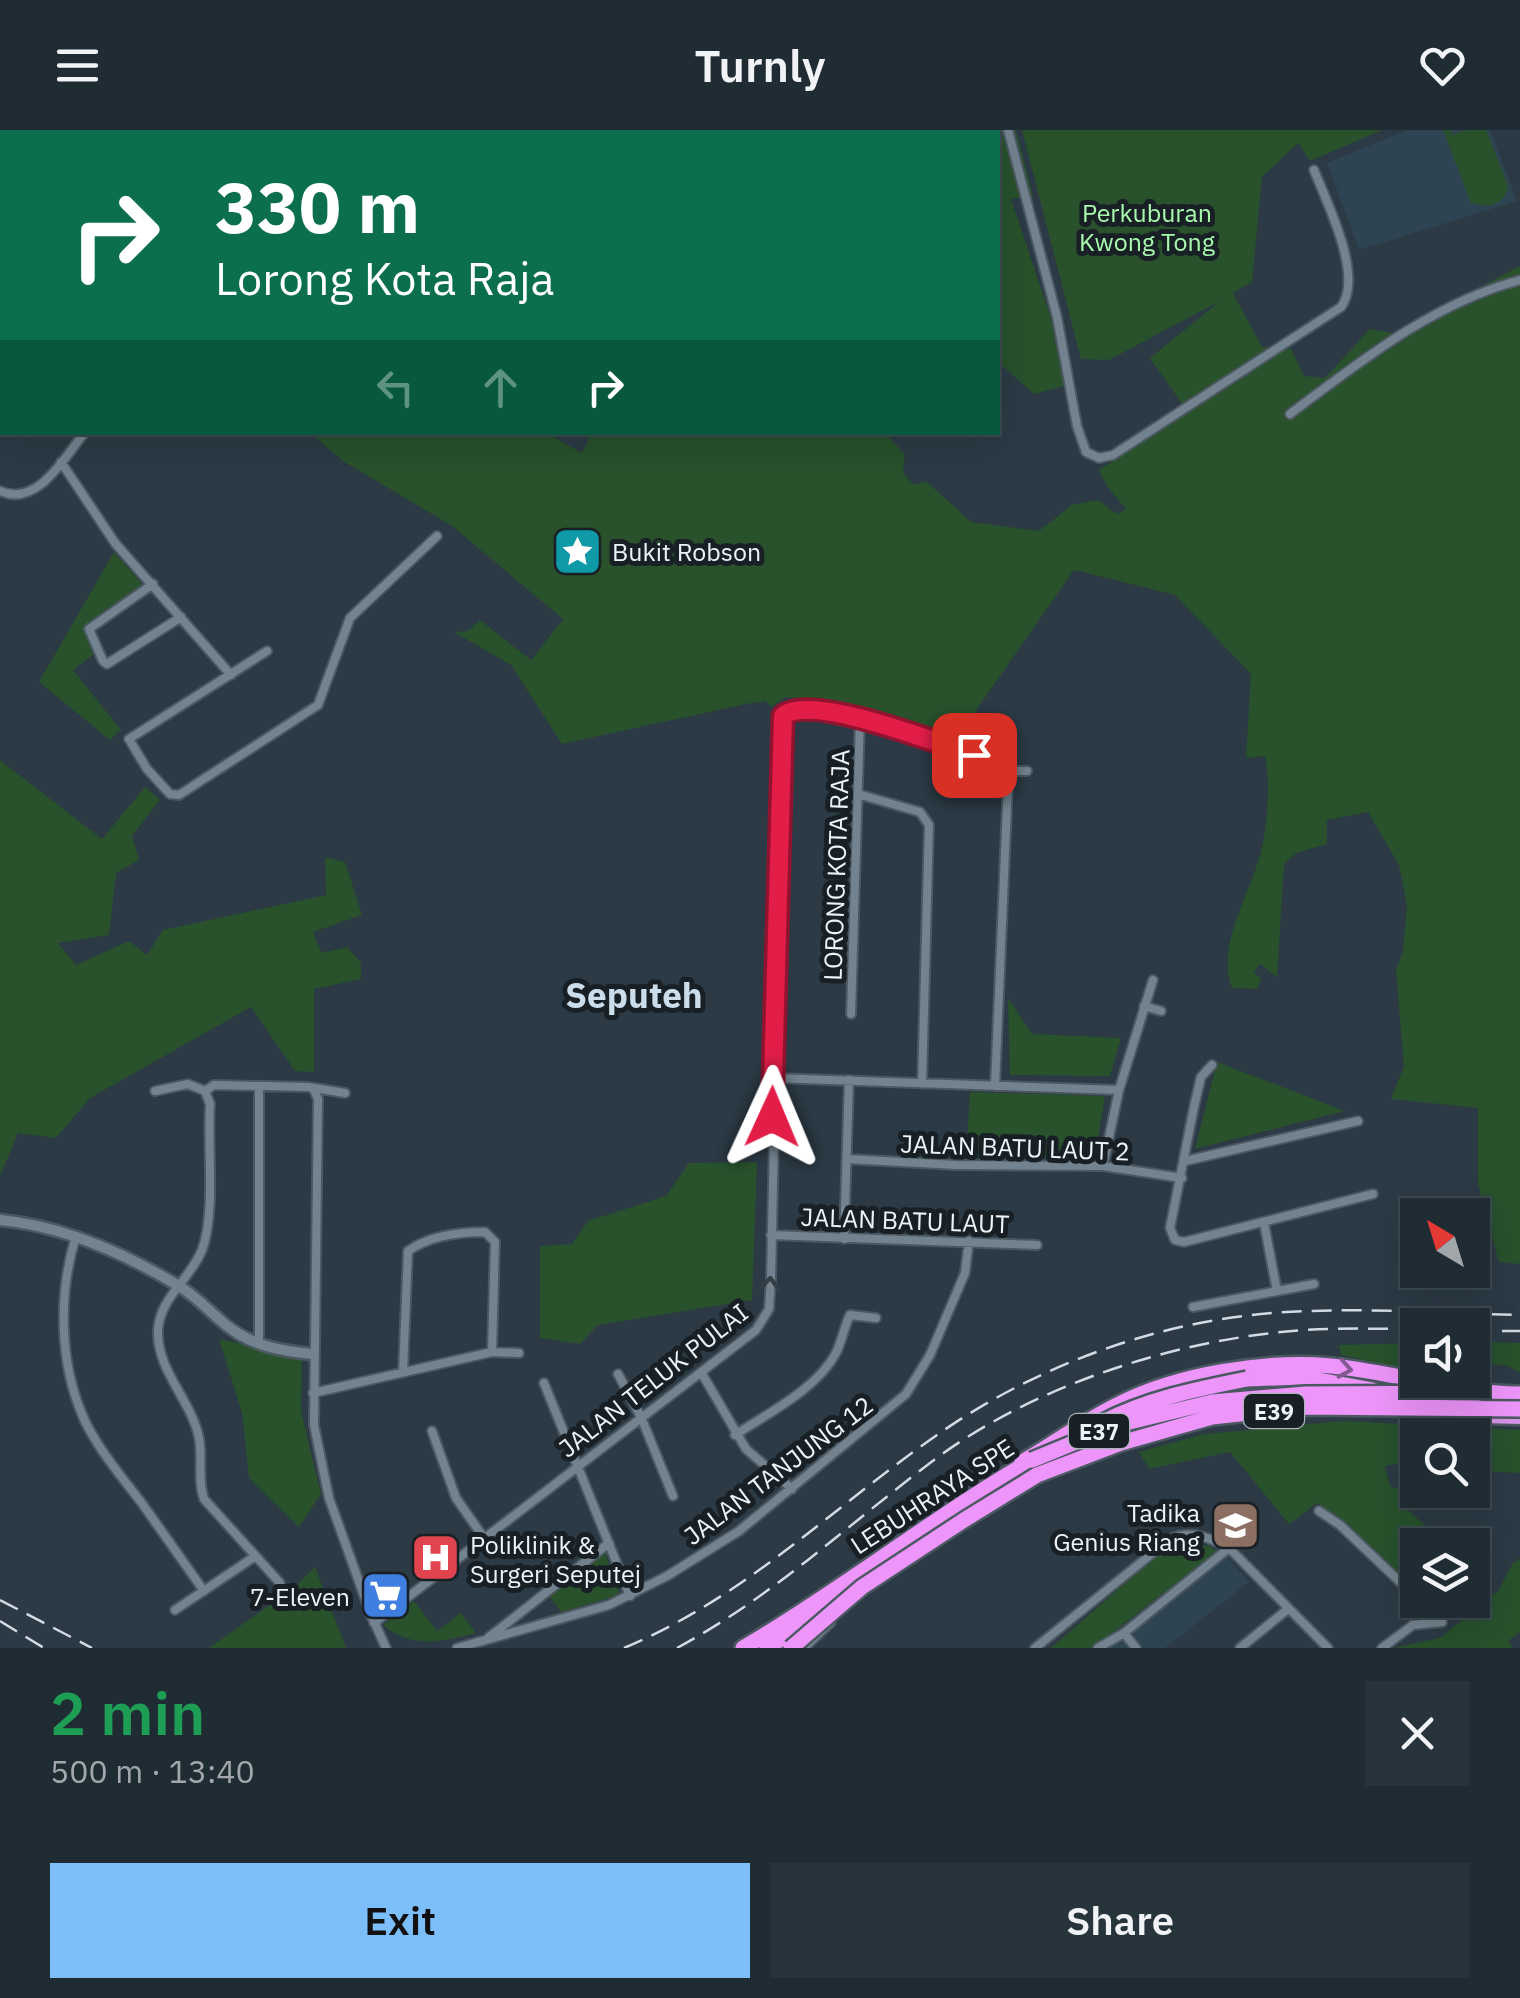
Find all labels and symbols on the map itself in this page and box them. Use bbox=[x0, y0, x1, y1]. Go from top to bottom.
park label: Perkuburan Kwong Tong bbox=[1079, 196, 1215, 258]
place icon: Bukit Robson bbox=[551, 525, 603, 577]
place label: Bukit Robson bbox=[612, 535, 761, 568]
pin bbox=[932, 713, 1017, 798]
street label: LORONG KOTA RAJA bbox=[815, 749, 857, 981]
district label: Seputeh bbox=[565, 972, 703, 1018]
position arrow bbox=[720, 1065, 824, 1169]
street label: JALAN BATU LAUT 2 bbox=[900, 1127, 1130, 1167]
north arrow bbox=[1400, 1198, 1490, 1288]
street label: JALAN BATU LAUT bbox=[800, 1200, 1010, 1240]
one-way arrow bbox=[759, 1276, 780, 1292]
street label: JALAN TELUK PULAI bbox=[552, 1296, 754, 1464]
one-way arrow bbox=[1337, 1358, 1353, 1379]
street label: JALAN TANJUNG 12 bbox=[677, 1388, 879, 1552]
road number: E39 bbox=[1244, 1394, 1304, 1428]
road number: E37 bbox=[1069, 1414, 1129, 1448]
street label: LEBUHRAYA SPE bbox=[844, 1431, 1020, 1561]
place label: Tadika Genius Riang bbox=[1053, 1496, 1200, 1558]
school or university icon: Tadika Genius Riang bbox=[1209, 1500, 1261, 1552]
place label: Poliklinik & Surgeri Seputej bbox=[470, 1528, 641, 1590]
hospital icon: Poliklinik & Surgeri Seputej bbox=[409, 1532, 461, 1584]
supermarket icon: 7-Eleven bbox=[359, 1570, 411, 1622]
place label: 7-Eleven bbox=[250, 1580, 350, 1613]

